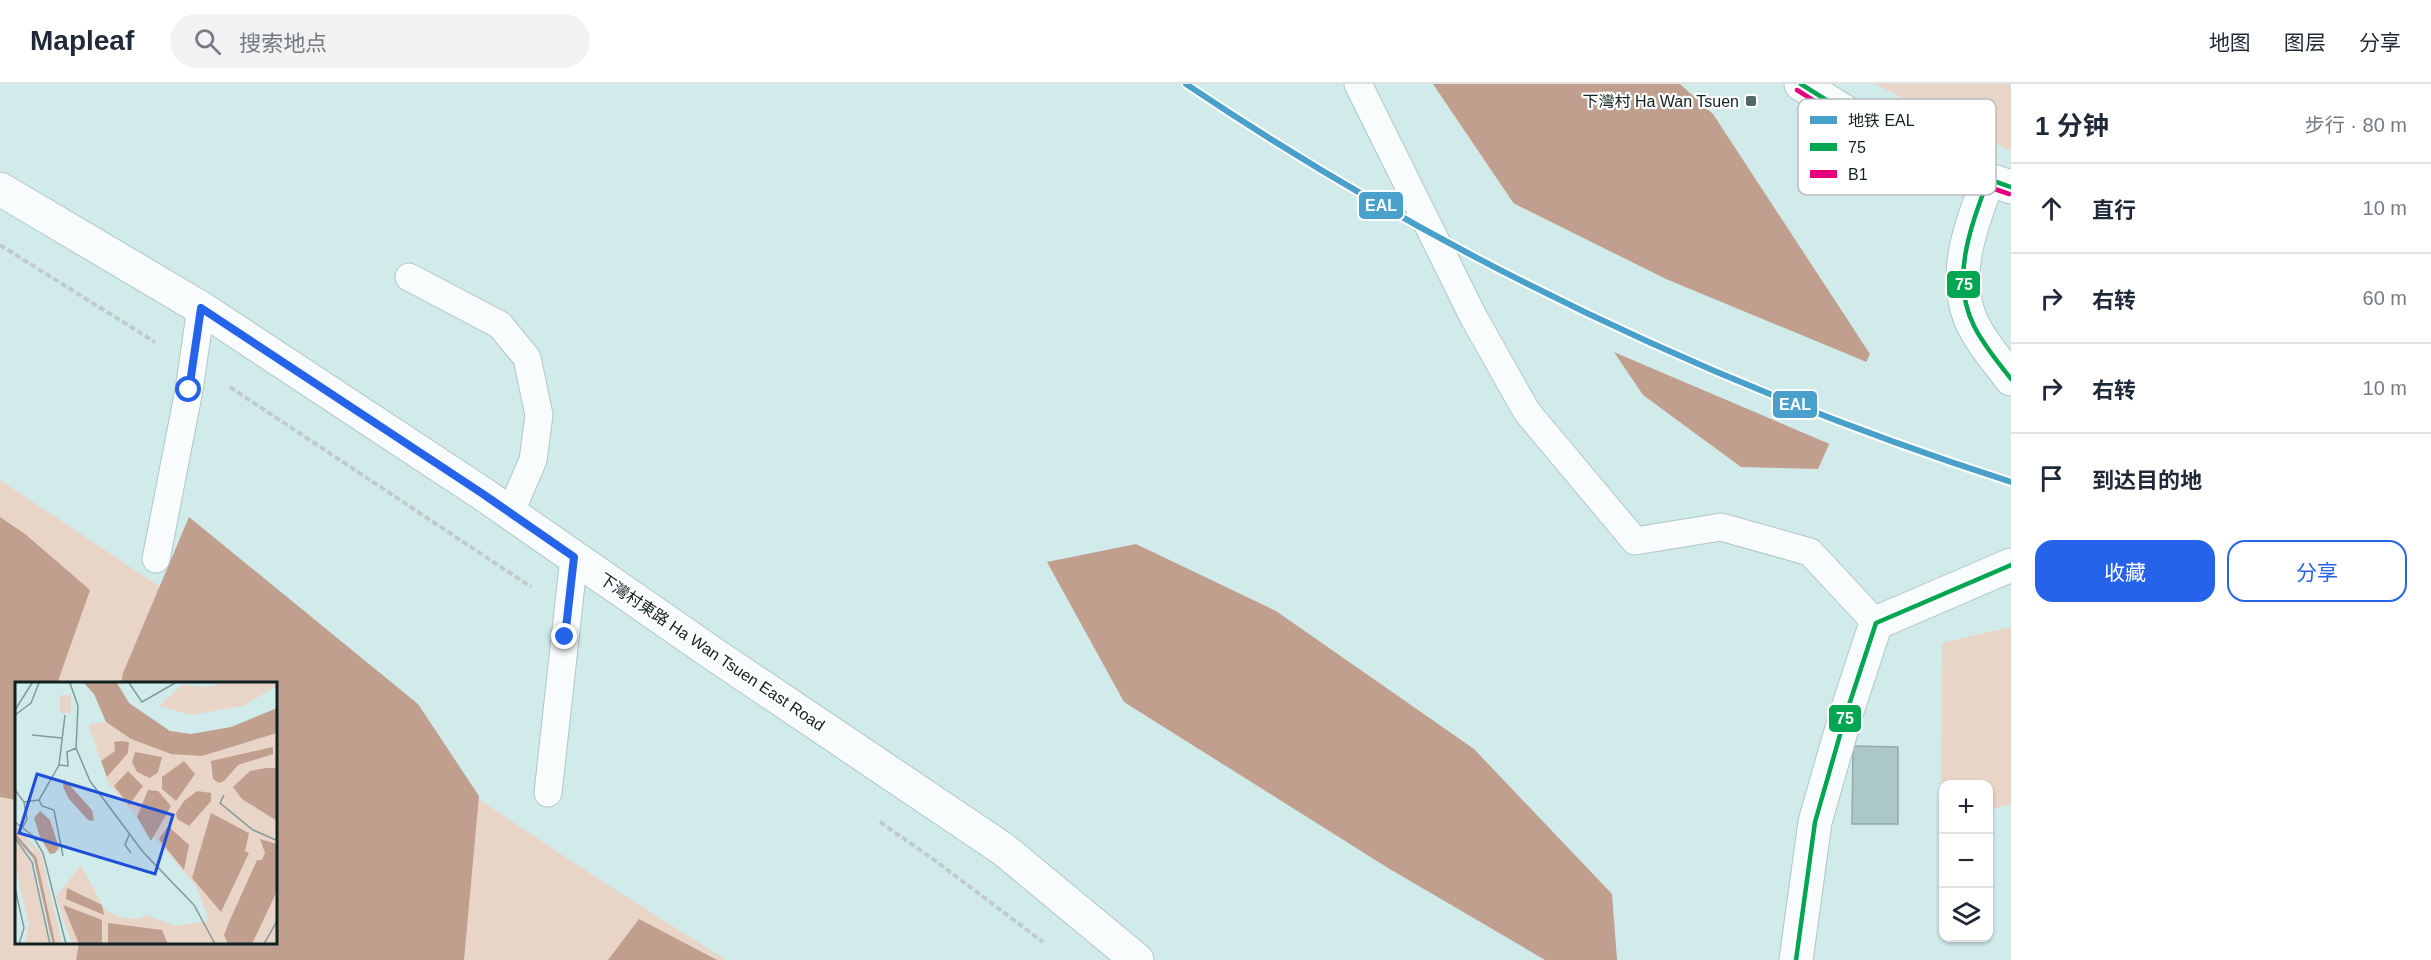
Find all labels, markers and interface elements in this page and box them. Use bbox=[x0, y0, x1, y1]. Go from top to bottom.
search box bbox=[170, 14, 590, 68]
text: Mapleaf bbox=[30, 25, 134, 56]
icon: search bbox=[191, 25, 224, 58]
text: 搜索地点 bbox=[239, 31, 327, 56]
text: 地图 bbox=[2209, 31, 2251, 54]
text: 图层 bbox=[2284, 31, 2326, 54]
text: 分享 bbox=[2359, 31, 2401, 54]
place label: 下灣村 Ha Wan Tsuen bbox=[1582, 93, 1739, 110]
marker: 下灣村 Ha Wan Tsuen bbox=[1744, 94, 1758, 108]
legend bbox=[1798, 99, 1996, 195]
text: 1 分钟 bbox=[2035, 111, 2109, 141]
text: 地铁 EAL bbox=[1848, 112, 1915, 129]
text: 步行 · 80 m bbox=[2305, 114, 2407, 136]
text: 75 bbox=[1848, 139, 1866, 156]
text: B1 bbox=[1848, 166, 1868, 183]
line badge: EAL bbox=[1358, 191, 1404, 220]
icon: ahead bbox=[2035, 192, 2068, 225]
text: EAL bbox=[1365, 197, 1397, 214]
text: 10 m bbox=[2363, 197, 2407, 219]
text: 直行 bbox=[2092, 198, 2136, 223]
line badge: 75 bbox=[1946, 270, 1981, 299]
text: 75 bbox=[1955, 276, 1973, 293]
icon: right bbox=[2035, 282, 2068, 315]
text: 60 m bbox=[2363, 287, 2407, 309]
text: 右转 bbox=[2092, 288, 2136, 313]
icon: right bbox=[2035, 372, 2068, 405]
route start bbox=[175, 376, 201, 402]
text: 10 m bbox=[2363, 377, 2407, 399]
text: 右转 bbox=[2092, 378, 2136, 403]
line badge: EAL bbox=[1772, 390, 1818, 419]
text: EAL bbox=[1779, 396, 1811, 413]
icon: arrive bbox=[2035, 462, 2068, 495]
text: 到达目的地 bbox=[2092, 468, 2202, 493]
button: 收藏 bbox=[2035, 540, 2215, 602]
button: 分享 bbox=[2227, 540, 2407, 602]
street label: 下灣村東路 Ha Wan Tsuen East Road bbox=[596, 570, 828, 734]
route end bbox=[551, 623, 577, 649]
inset map bbox=[15, 682, 278, 945]
line badge: 75 bbox=[1828, 704, 1862, 733]
text: 75 bbox=[1836, 710, 1854, 727]
map controls bbox=[1939, 780, 1993, 942]
button: + bbox=[1939, 780, 1993, 834]
button: − bbox=[1939, 834, 1993, 888]
button: layers bbox=[1939, 888, 1993, 942]

